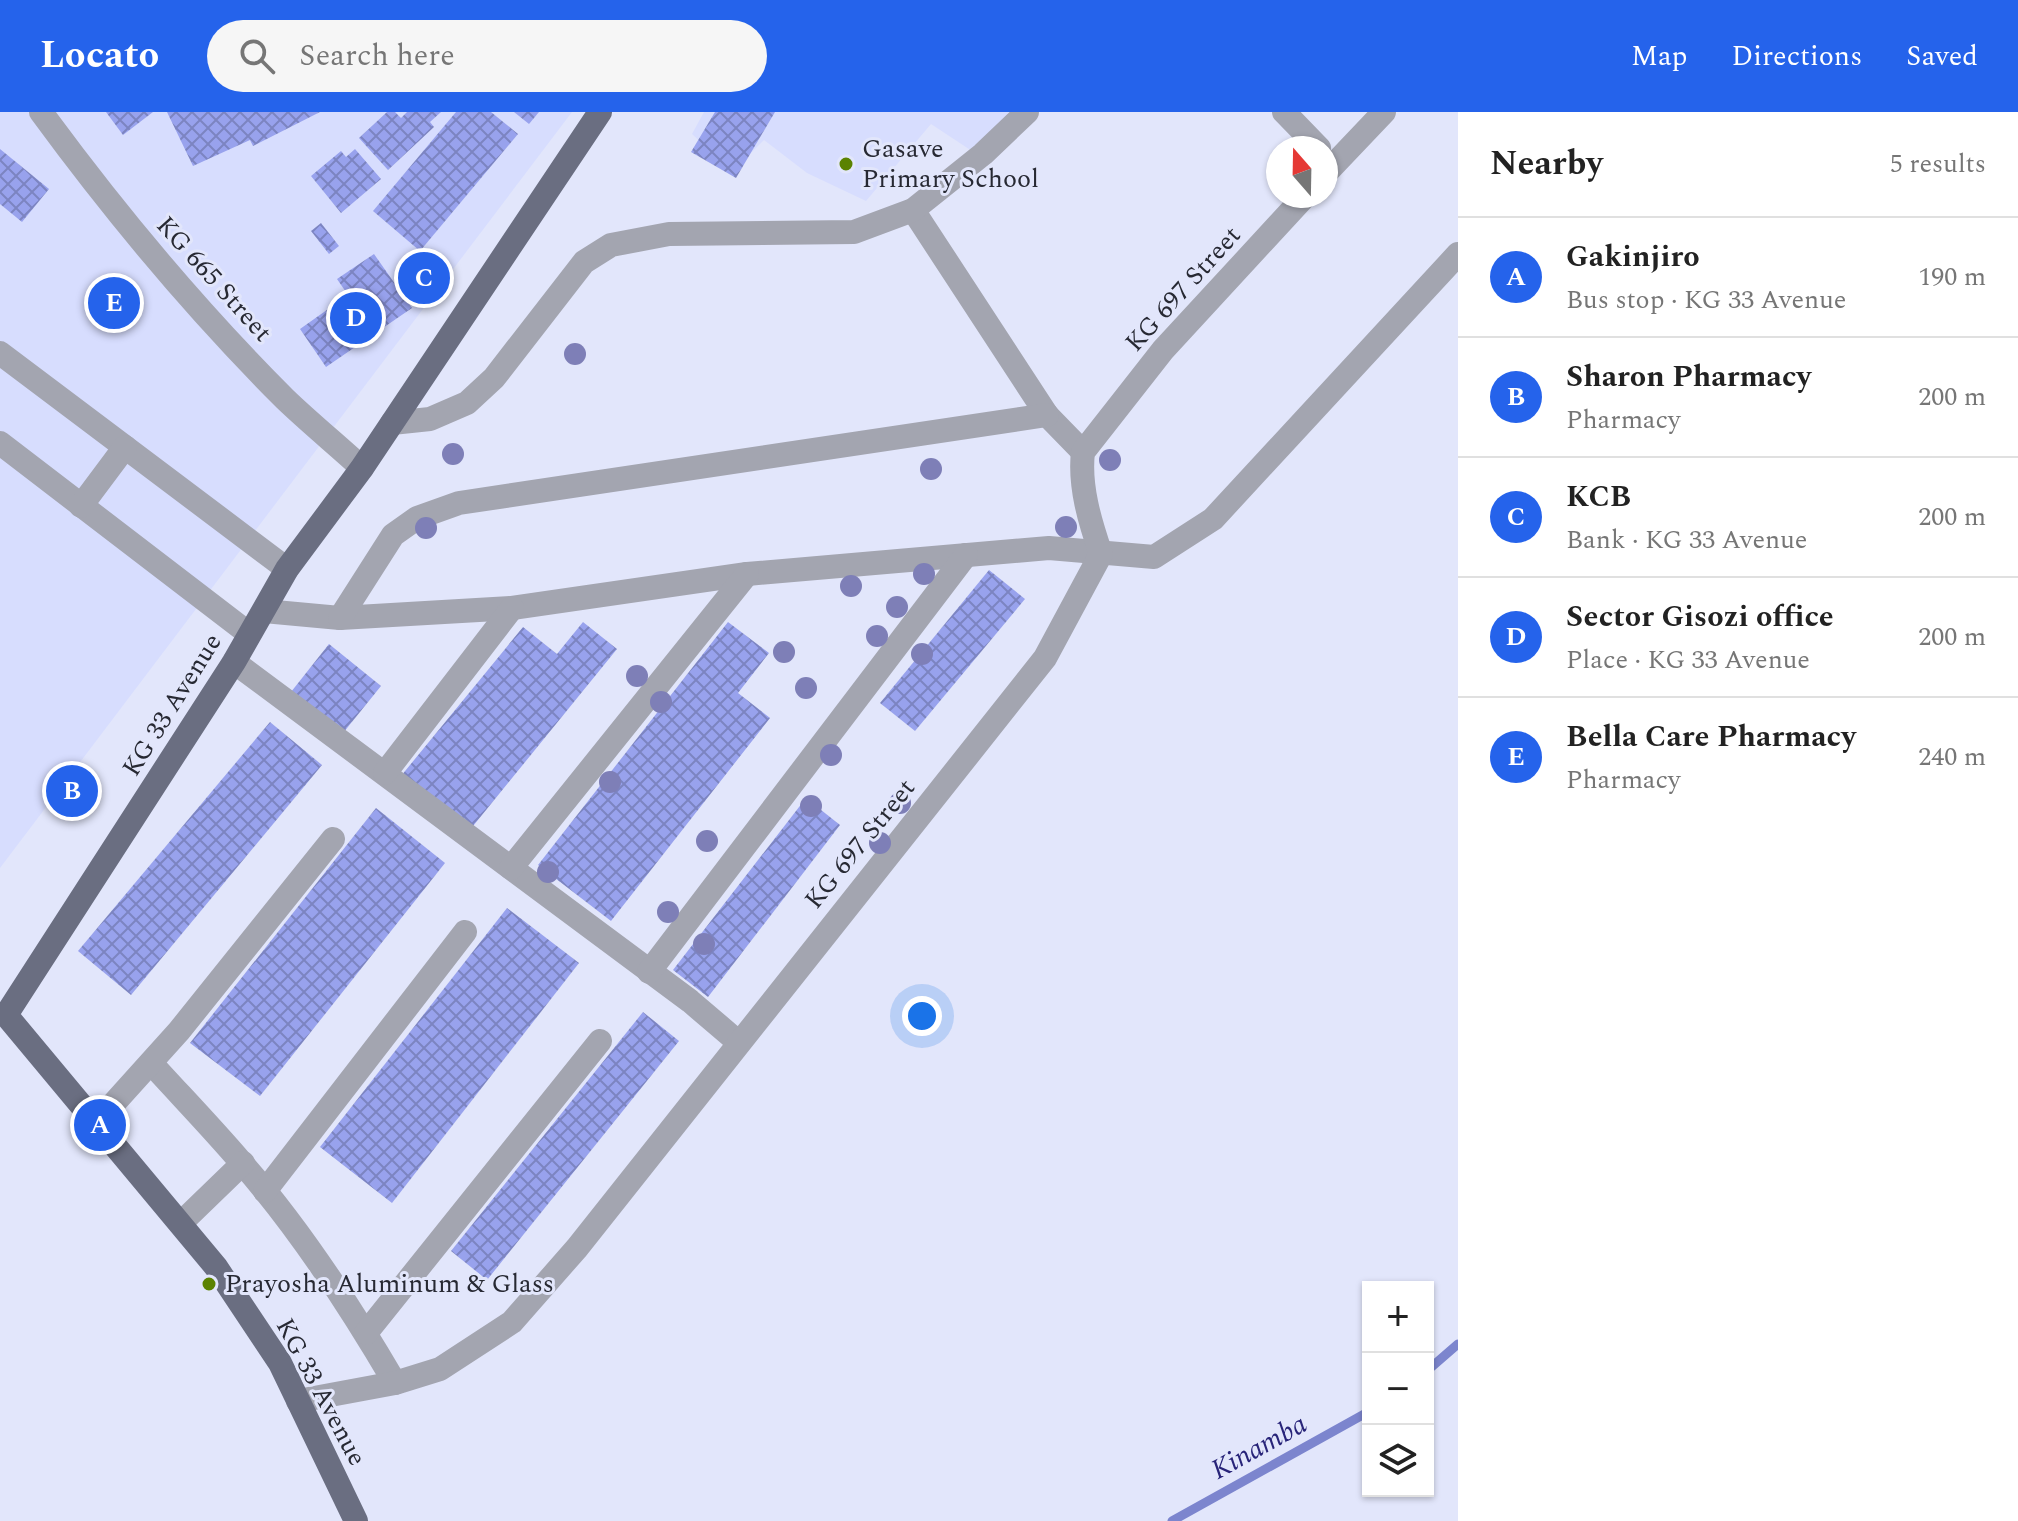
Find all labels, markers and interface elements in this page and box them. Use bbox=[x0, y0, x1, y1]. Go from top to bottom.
search box bbox=[207, 20, 767, 92]
text: Locato bbox=[40, 27, 159, 85]
text: Search here bbox=[299, 33, 455, 79]
icon: search bbox=[235, 34, 279, 78]
text: Map bbox=[1631, 35, 1688, 78]
text: Directions bbox=[1732, 35, 1862, 78]
text: Saved bbox=[1906, 35, 1978, 78]
place label: Gasave Primary School bbox=[862, 129, 1039, 199]
north arrow bbox=[1266, 136, 1338, 208]
text: Nearby bbox=[1490, 138, 1603, 190]
text: 5 results bbox=[1890, 144, 1986, 184]
marker: Gasave Primary School bbox=[837, 155, 855, 173]
street label: KG 665 Street bbox=[146, 207, 282, 351]
street label: KG 697 Street bbox=[1115, 217, 1251, 361]
text: Gakinjiro bbox=[1566, 234, 1700, 280]
pin: C bbox=[398, 248, 450, 308]
text: A bbox=[1506, 257, 1526, 297]
text: 190 m bbox=[1918, 257, 1986, 297]
pin: E bbox=[88, 273, 140, 333]
text: Bus stop · KG 33 Avenue bbox=[1566, 280, 1846, 320]
pin: D bbox=[330, 288, 382, 348]
text: Sharon Pharmacy bbox=[1566, 354, 1811, 400]
text: B bbox=[1507, 377, 1525, 417]
text: 200 m bbox=[1918, 377, 1986, 417]
text: Pharmacy bbox=[1566, 400, 1681, 440]
text: KCB bbox=[1566, 474, 1631, 520]
text: C bbox=[1507, 497, 1525, 537]
text: 200 m bbox=[1918, 497, 1986, 537]
text: Bank · KG 33 Avenue bbox=[1566, 520, 1807, 560]
text: Sector Gisozi office bbox=[1566, 594, 1834, 640]
text: D bbox=[1506, 617, 1526, 657]
text: 200 m bbox=[1918, 617, 1986, 657]
street label: KG 33 Avenue bbox=[112, 626, 232, 784]
text: Place · KG 33 Avenue bbox=[1566, 640, 1810, 680]
text: Bella Care Pharmacy bbox=[1566, 714, 1856, 760]
text: E bbox=[1507, 737, 1525, 777]
text: 240 m bbox=[1918, 737, 1986, 777]
text: Pharmacy bbox=[1566, 760, 1681, 800]
pin: B bbox=[46, 761, 98, 821]
street label: KG 697 Street bbox=[795, 770, 925, 918]
your location bbox=[902, 996, 942, 1036]
pin: A bbox=[74, 1095, 126, 1155]
place label: Prayosha Aluminum & Glass bbox=[225, 1264, 554, 1304]
marker: Prayosha Aluminum & Glass bbox=[200, 1275, 218, 1293]
map controls bbox=[1362, 1281, 1434, 1497]
button: + bbox=[1362, 1281, 1434, 1353]
street label: KG 33 Avenue bbox=[265, 1311, 377, 1473]
button: − bbox=[1362, 1353, 1434, 1425]
water label: Kinamba bbox=[1203, 1403, 1315, 1491]
button: layers bbox=[1362, 1425, 1434, 1497]

